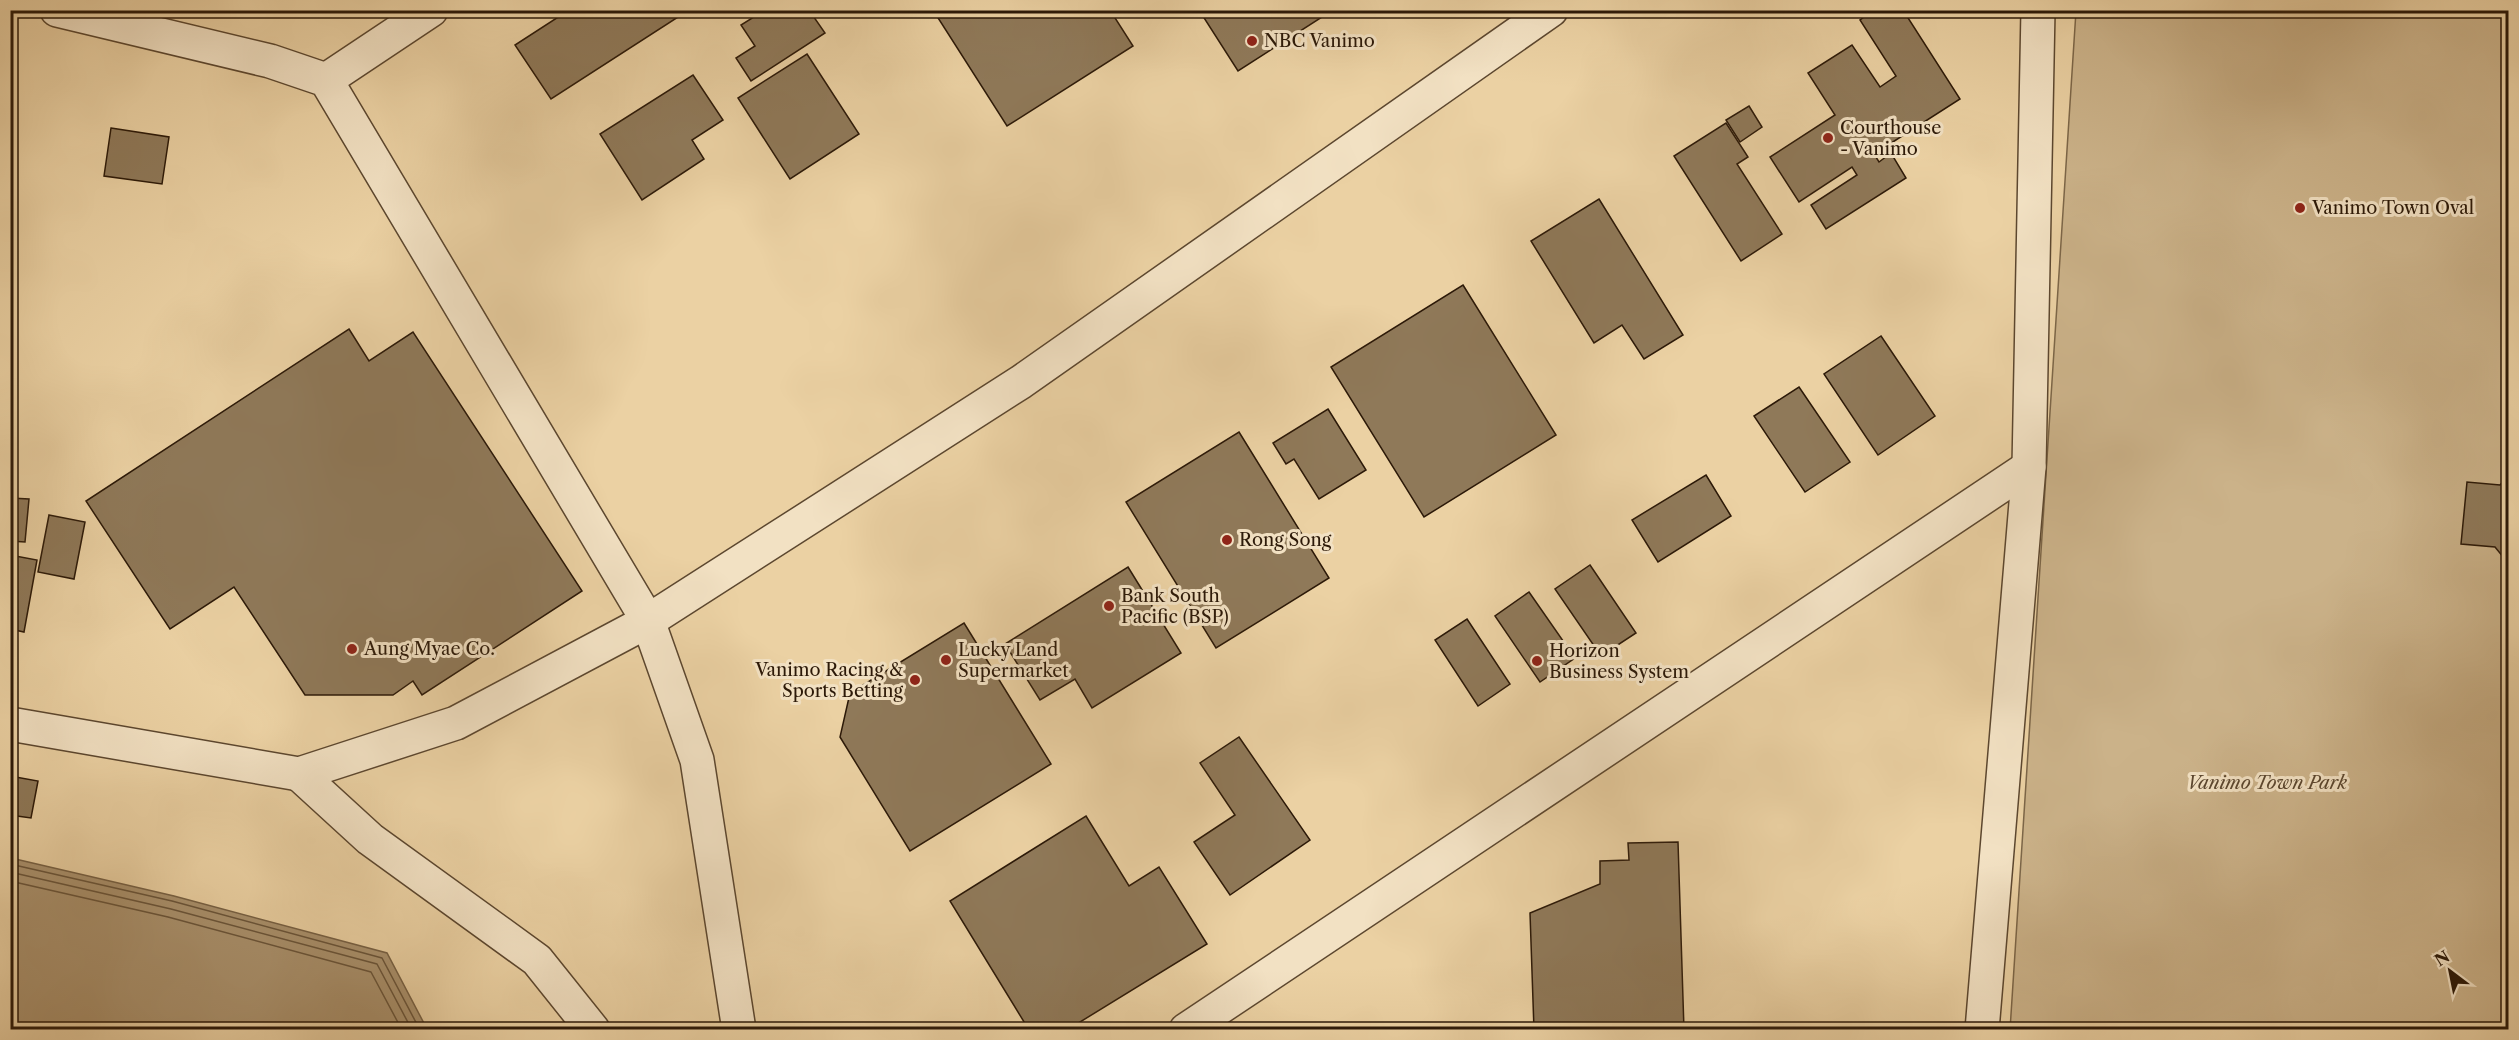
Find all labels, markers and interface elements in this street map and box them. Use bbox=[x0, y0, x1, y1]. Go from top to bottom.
place label: NBC Vanimo bbox=[1264, 30, 1375, 52]
marker: NBC Vanimo bbox=[1245, 34, 1259, 48]
place label: Courthouse - Vanimo bbox=[1840, 117, 1941, 160]
marker: Courthouse - Vanimo bbox=[1821, 131, 1835, 145]
place label: Vanimo Town Oval bbox=[2311, 197, 2474, 219]
marker: Vanimo Town Oval bbox=[2293, 201, 2307, 215]
place label: Rong Song bbox=[1239, 529, 1332, 551]
marker: Rong Song bbox=[1220, 533, 1234, 547]
place label: Bank South Pacific (BSP) bbox=[1121, 585, 1229, 628]
marker: Bank South Pacific (BSP) bbox=[1102, 599, 1116, 613]
place label: Aung Myae Co. bbox=[363, 638, 495, 660]
place label: Lucky Land Supermarket bbox=[958, 639, 1069, 682]
place label: Horizon Business System bbox=[1549, 640, 1689, 683]
marker: Aung Myae Co. bbox=[345, 642, 359, 656]
marker: Lucky Land Supermarket bbox=[939, 653, 953, 667]
marker: Horizon Business System bbox=[1530, 654, 1544, 668]
place label: Vanimo Racing & Sports Betting bbox=[754, 659, 903, 702]
marker: Vanimo Racing & Sports Betting bbox=[908, 673, 922, 687]
park label: Vanimo Town Park bbox=[2187, 772, 2348, 794]
north arrow bbox=[2420, 941, 2480, 1001]
text: N bbox=[2431, 946, 2453, 970]

